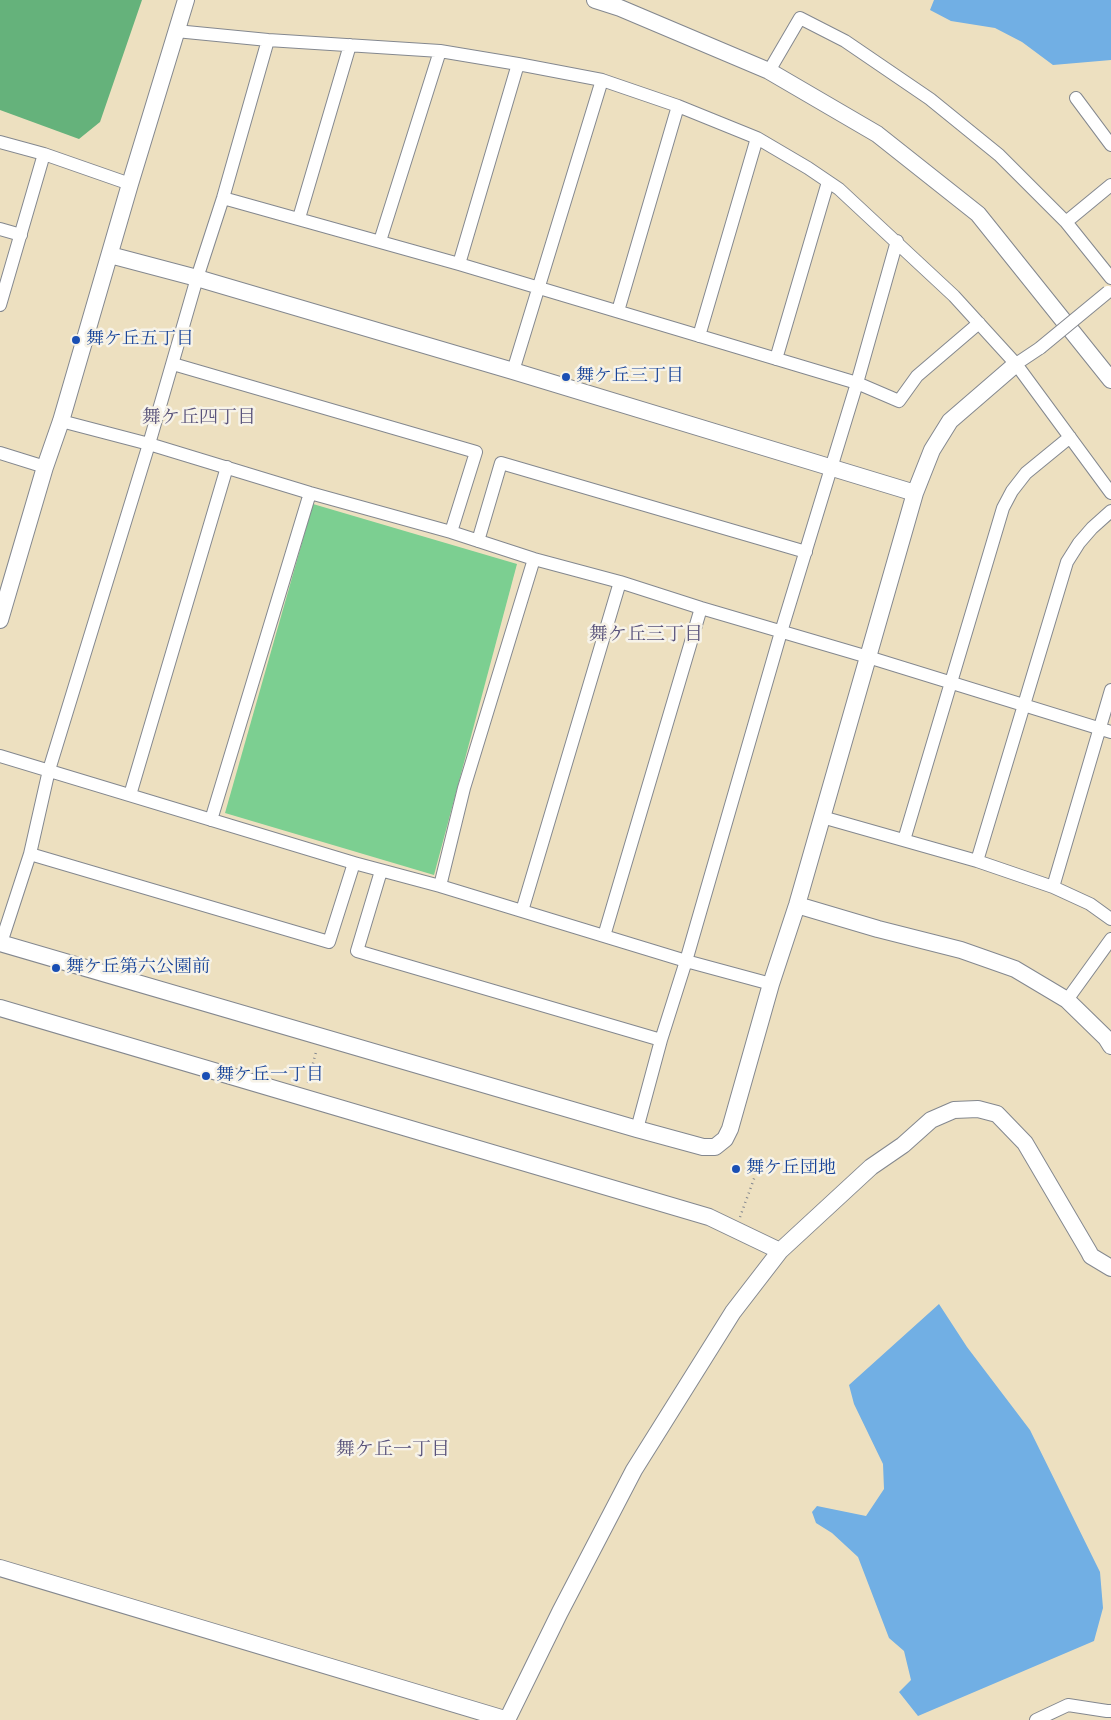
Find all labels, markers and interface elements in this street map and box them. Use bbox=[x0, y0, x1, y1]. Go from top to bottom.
place label: 舞ケ丘五丁目 bbox=[86, 329, 194, 351]
marker: 舞ケ丘五丁目 bbox=[70, 334, 82, 346]
place label: 舞ケ丘三丁目 bbox=[576, 366, 684, 388]
marker: 舞ケ丘三丁目 bbox=[560, 371, 572, 383]
district label: 舞ケ丘四丁目 bbox=[142, 408, 256, 430]
district label: 舞ケ丘三丁目 bbox=[589, 625, 703, 647]
place label: 舞ケ丘第六公園前 bbox=[66, 957, 210, 979]
marker: 舞ケ丘第六公園前 bbox=[50, 962, 62, 974]
place label: 舞ケ丘一丁目 bbox=[216, 1065, 324, 1087]
marker: 舞ケ丘一丁目 bbox=[200, 1070, 212, 1082]
place label: 舞ケ丘団地 bbox=[746, 1158, 836, 1180]
marker: 舞ケ丘団地 bbox=[730, 1163, 742, 1175]
district label: 舞ケ丘一丁目 bbox=[336, 1440, 450, 1462]

